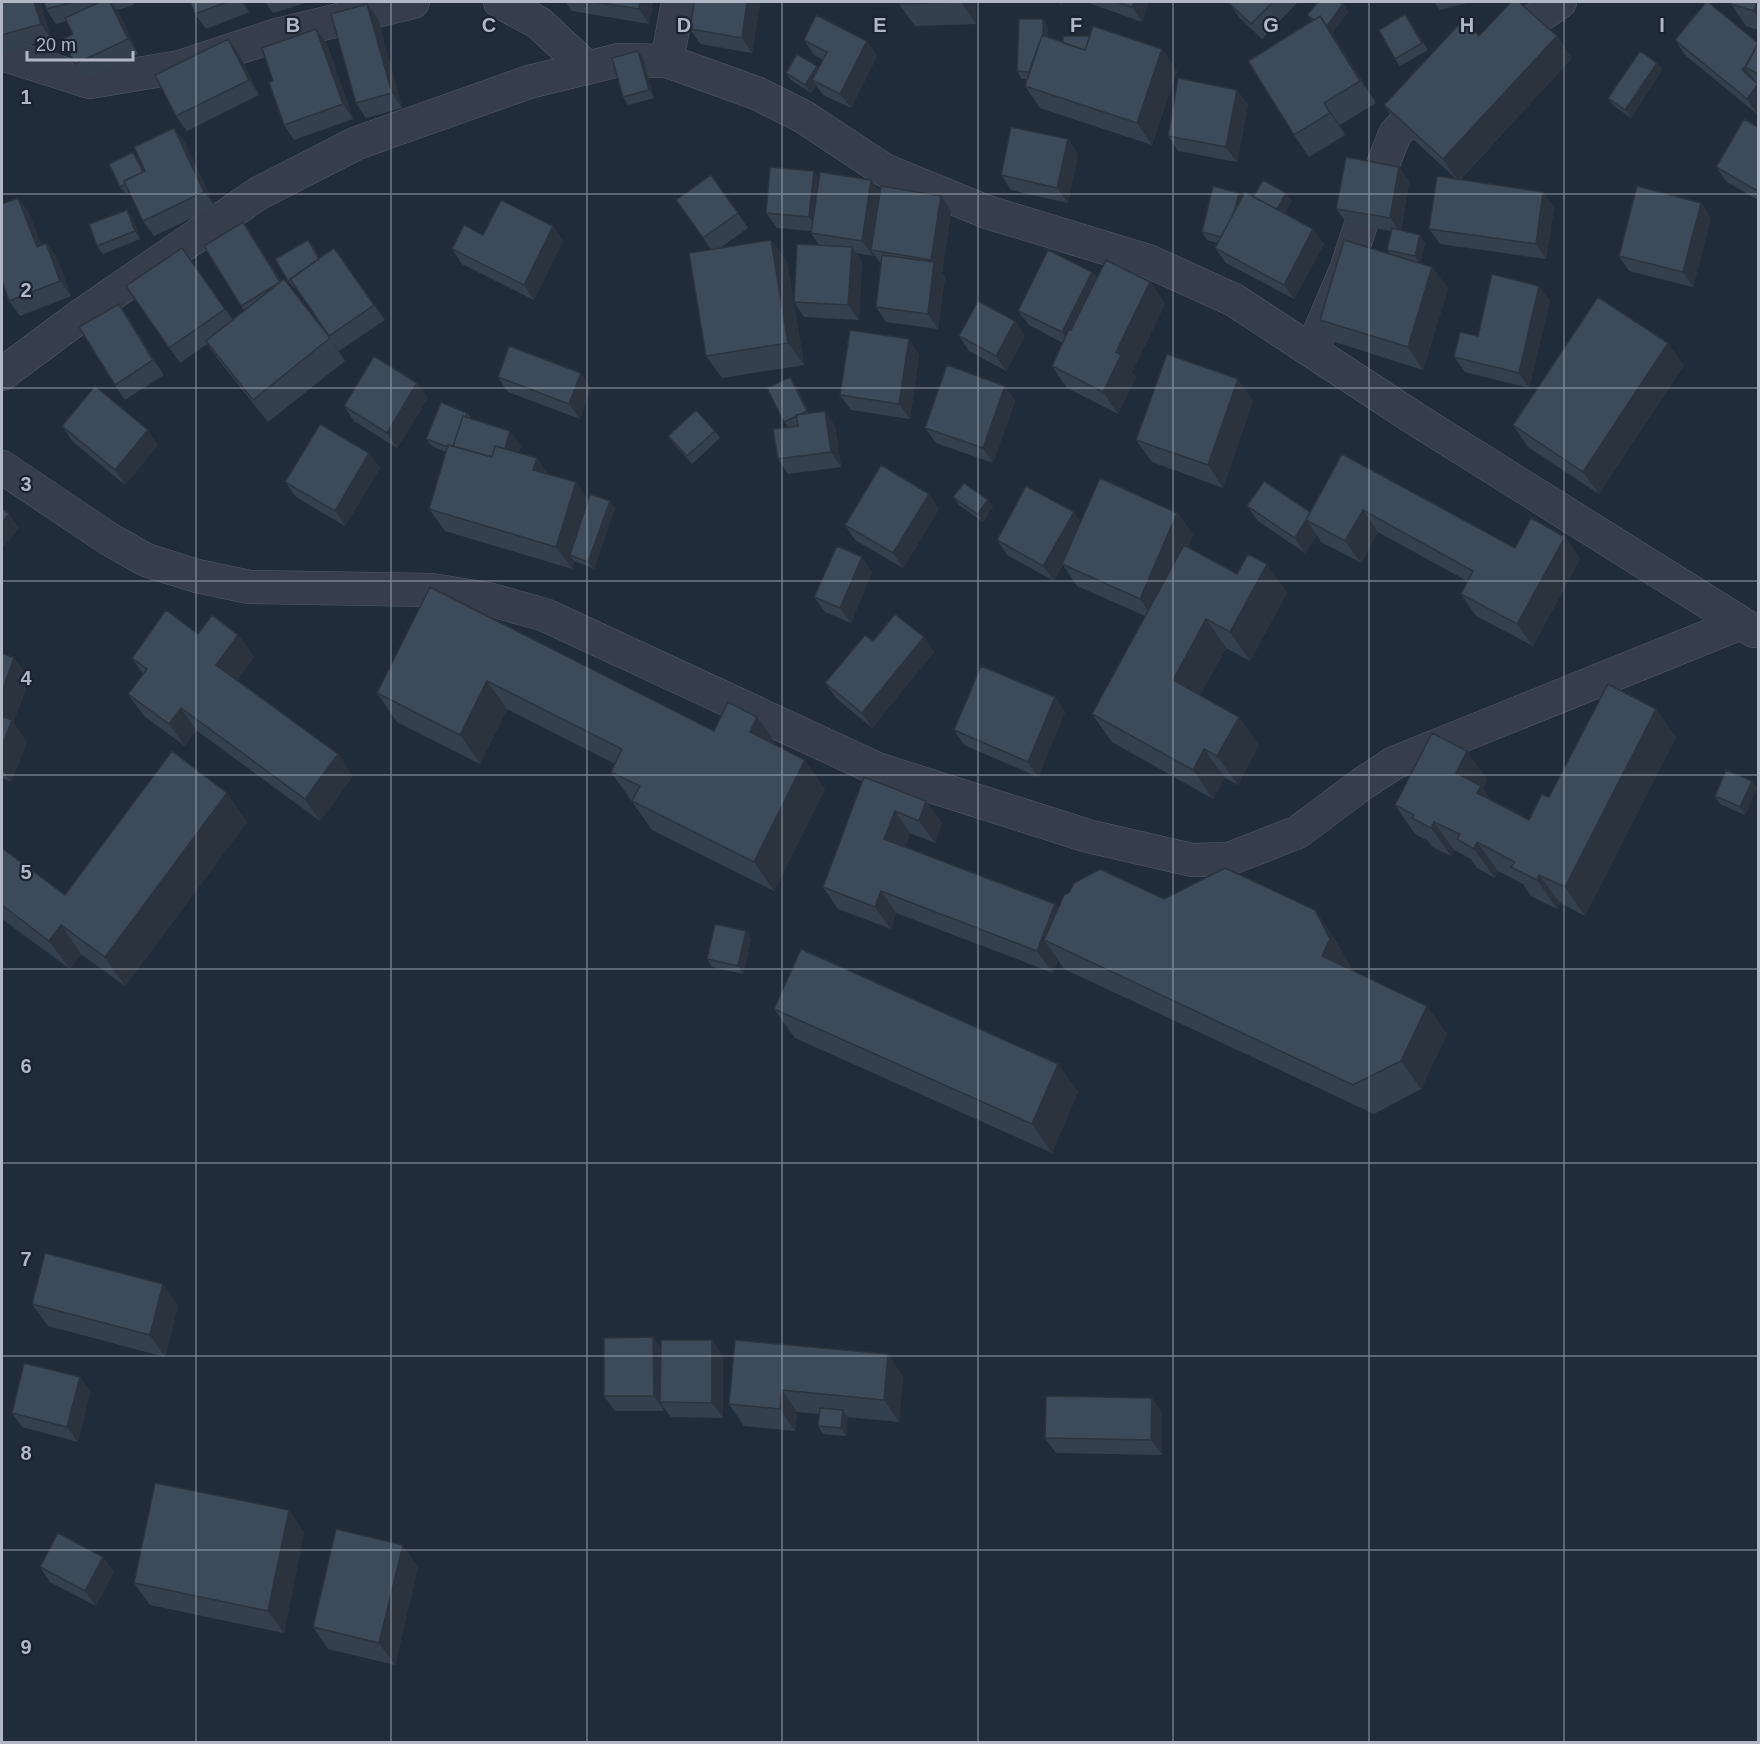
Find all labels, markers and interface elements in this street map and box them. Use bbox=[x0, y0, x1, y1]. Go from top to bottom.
text: B bbox=[286, 14, 300, 36]
text: C bbox=[482, 14, 496, 36]
text: D bbox=[677, 14, 691, 36]
text: E bbox=[873, 14, 887, 36]
text: F bbox=[1070, 14, 1082, 36]
text: G bbox=[1263, 14, 1279, 36]
text: H bbox=[1460, 14, 1474, 36]
text: I bbox=[1659, 14, 1665, 36]
scale bar bbox=[27, 24, 134, 62]
text: 20 m bbox=[36, 35, 76, 55]
text: 1 bbox=[20, 86, 32, 108]
text: 2 bbox=[20, 279, 32, 301]
text: 3 bbox=[20, 473, 32, 495]
text: 4 bbox=[20, 667, 32, 689]
text: 5 bbox=[20, 861, 32, 883]
text: 6 bbox=[20, 1055, 32, 1077]
text: 7 bbox=[20, 1248, 32, 1270]
text: 8 bbox=[20, 1442, 32, 1464]
text: 9 bbox=[20, 1636, 32, 1658]

